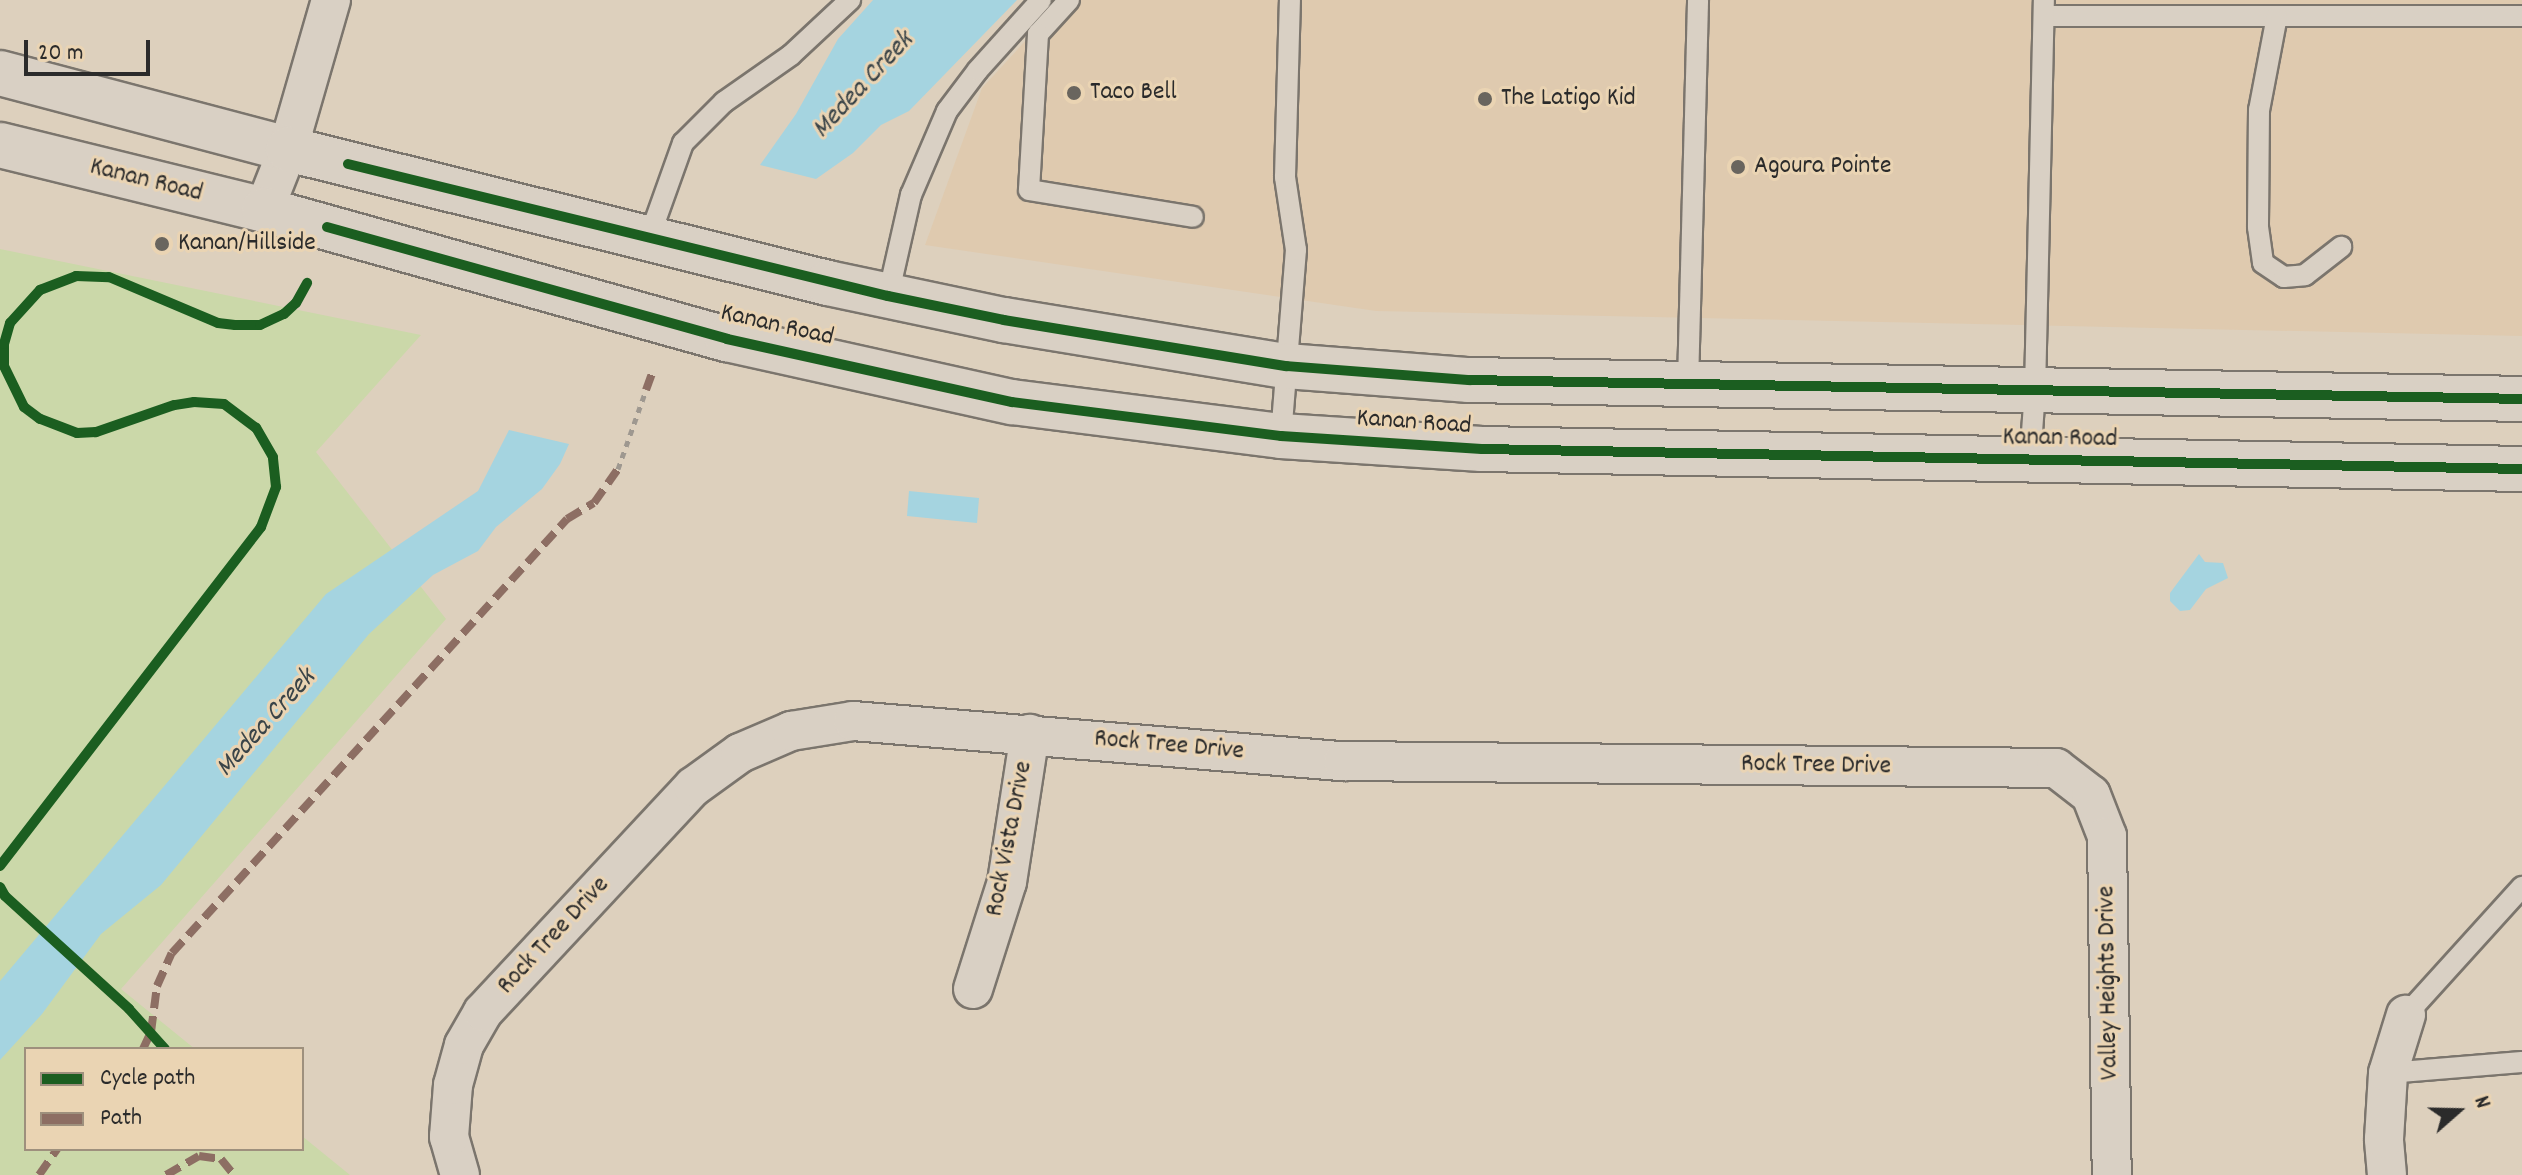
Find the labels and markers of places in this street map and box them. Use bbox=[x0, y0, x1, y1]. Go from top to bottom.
place label: Taco Bell bbox=[1090, 77, 1177, 109]
place label: The Latigo Kid bbox=[1501, 83, 1636, 115]
marker: Taco Bell bbox=[1065, 84, 1083, 102]
marker: The Latigo Kid bbox=[1476, 90, 1494, 108]
place label: Agoura Pointe bbox=[1754, 151, 1891, 183]
marker: Agoura Pointe bbox=[1729, 158, 1747, 176]
place label: Kanan/Hillside bbox=[178, 228, 316, 260]
marker: Kanan/Hillside bbox=[153, 235, 171, 253]

